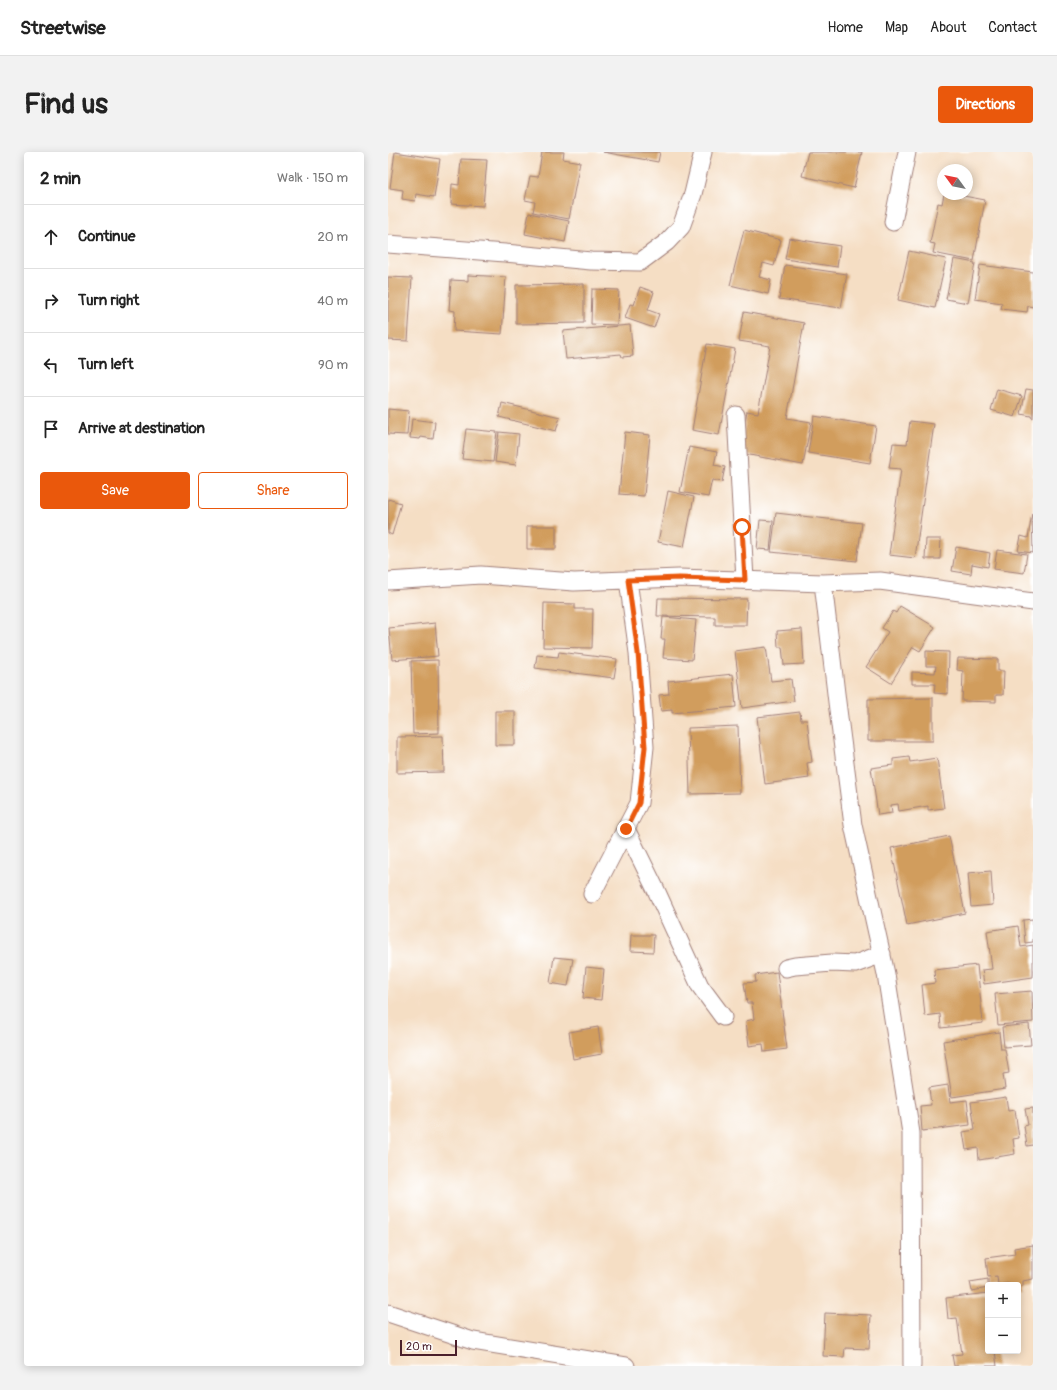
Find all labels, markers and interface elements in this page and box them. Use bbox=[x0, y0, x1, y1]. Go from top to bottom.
text: Streetwise bbox=[20, 16, 106, 40]
text: Home bbox=[828, 19, 863, 36]
text: Map bbox=[885, 19, 908, 36]
text: About bbox=[930, 19, 966, 36]
text: Contact bbox=[988, 19, 1037, 36]
button: Directions bbox=[938, 86, 1033, 123]
text: Find us bbox=[24, 87, 108, 122]
north arrow bbox=[937, 164, 973, 200]
text: 2 min bbox=[40, 168, 81, 189]
text: Walk · 150 m bbox=[277, 170, 348, 186]
icon: ahead bbox=[40, 226, 62, 248]
text: Continue bbox=[78, 227, 136, 246]
text: 20 m bbox=[317, 229, 348, 245]
icon: right bbox=[40, 290, 62, 312]
text: Turn right bbox=[78, 291, 139, 310]
text: 40 m bbox=[317, 293, 348, 309]
icon: left bbox=[40, 354, 62, 376]
text: Turn left bbox=[78, 355, 134, 374]
text: 90 m bbox=[318, 357, 348, 373]
icon: arrive bbox=[40, 418, 62, 440]
text: Arrive at destination bbox=[78, 419, 205, 438]
button: Save bbox=[40, 472, 190, 509]
button: Share bbox=[198, 472, 348, 509]
route start bbox=[733, 518, 751, 536]
route end bbox=[617, 820, 635, 838]
map controls bbox=[985, 1282, 1021, 1354]
button: + bbox=[985, 1282, 1021, 1318]
button: − bbox=[985, 1318, 1021, 1354]
scale bar bbox=[400, 1338, 457, 1357]
text: 20 m bbox=[406, 1340, 432, 1353]

